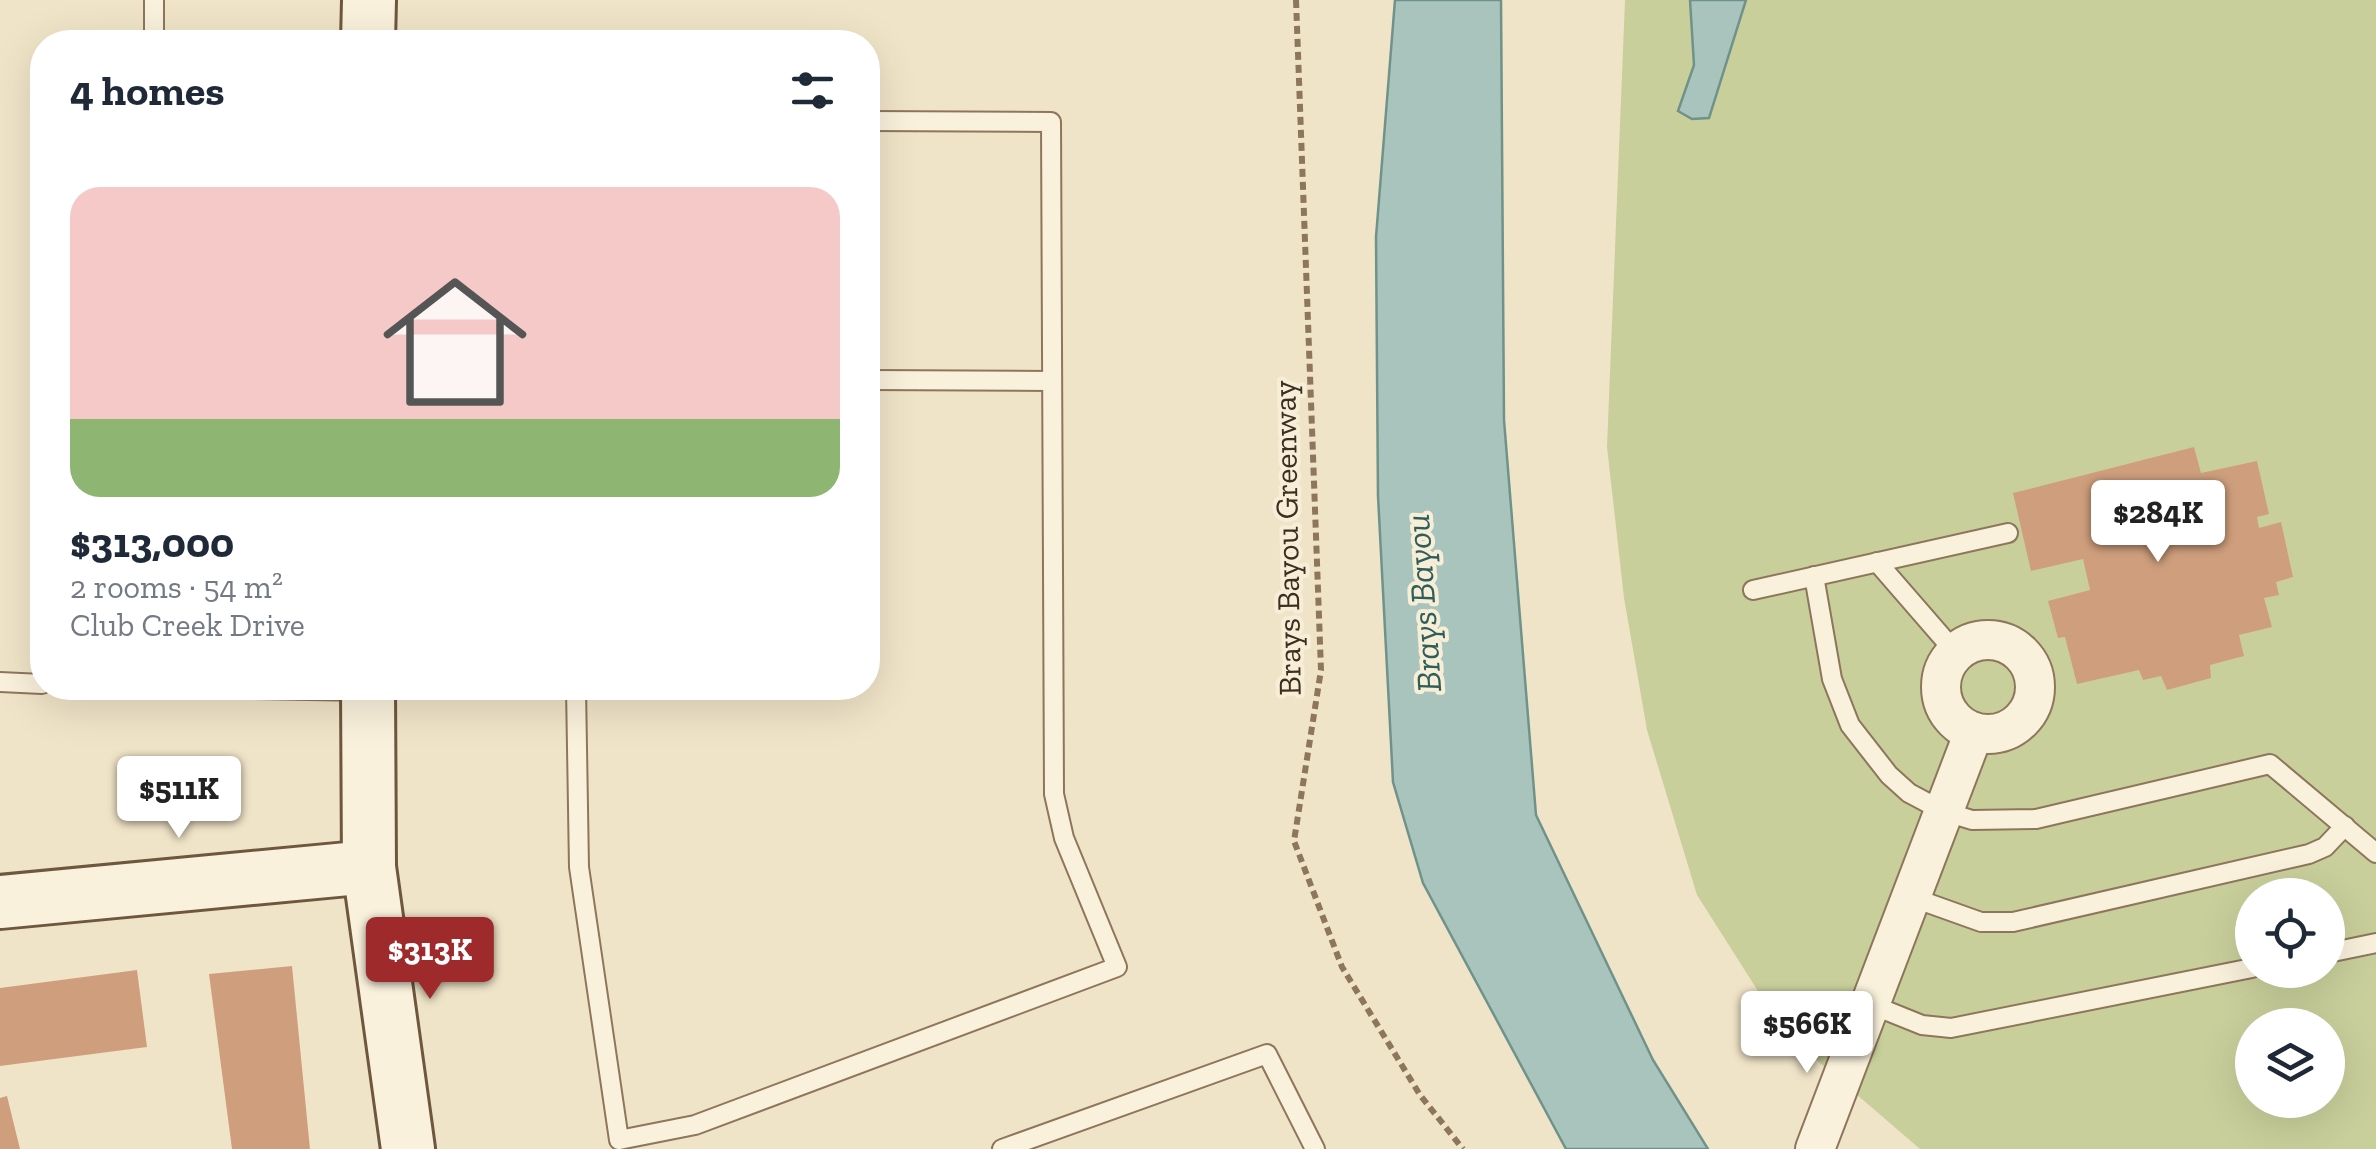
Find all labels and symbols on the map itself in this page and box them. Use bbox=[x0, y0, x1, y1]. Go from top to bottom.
street label: Brays Bayou Greenway bbox=[1265, 379, 1309, 696]
pin: $284K bbox=[2088, 480, 2228, 565]
water label: Brays Bayou bbox=[1396, 513, 1450, 693]
pin: $511K bbox=[109, 756, 249, 841]
pin: $313K bbox=[360, 917, 500, 1002]
pin: $566K bbox=[1737, 991, 1877, 1076]

